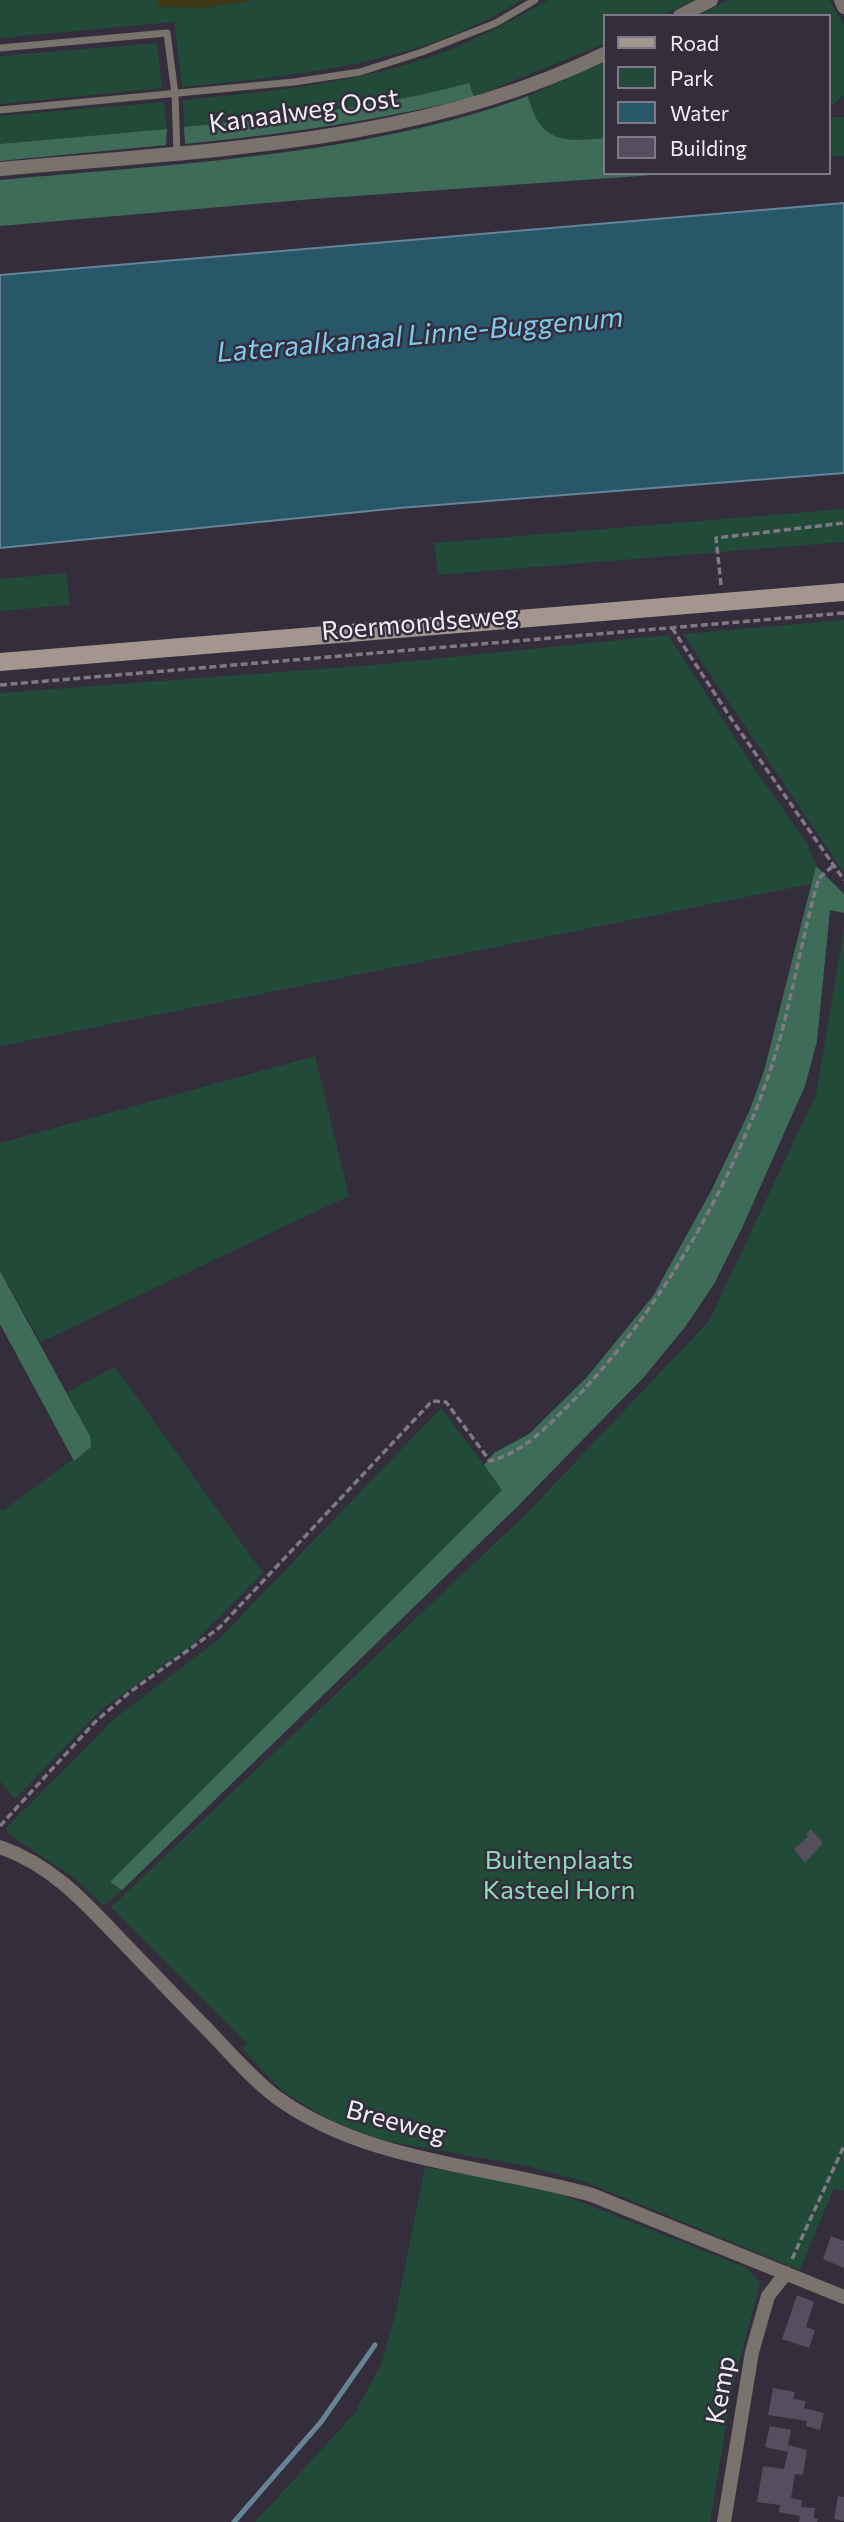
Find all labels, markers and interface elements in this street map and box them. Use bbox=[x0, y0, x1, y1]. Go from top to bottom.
legend bbox=[602, 14, 830, 175]
text: Road bbox=[670, 30, 719, 55]
text: Park bbox=[670, 65, 714, 90]
street label: Kanaalweg Oost bbox=[207, 82, 401, 140]
text: Water bbox=[670, 100, 729, 125]
text: Building bbox=[670, 135, 747, 160]
water label: Lateraalkanaal Linne-Buggenum bbox=[215, 300, 625, 370]
street label: Roermondseweg bbox=[320, 599, 520, 647]
park label: Buitenplaats Kasteel Horn bbox=[483, 1844, 635, 1906]
street label: Breeweg bbox=[343, 2094, 449, 2150]
street label: Kemp bbox=[700, 2354, 742, 2426]

